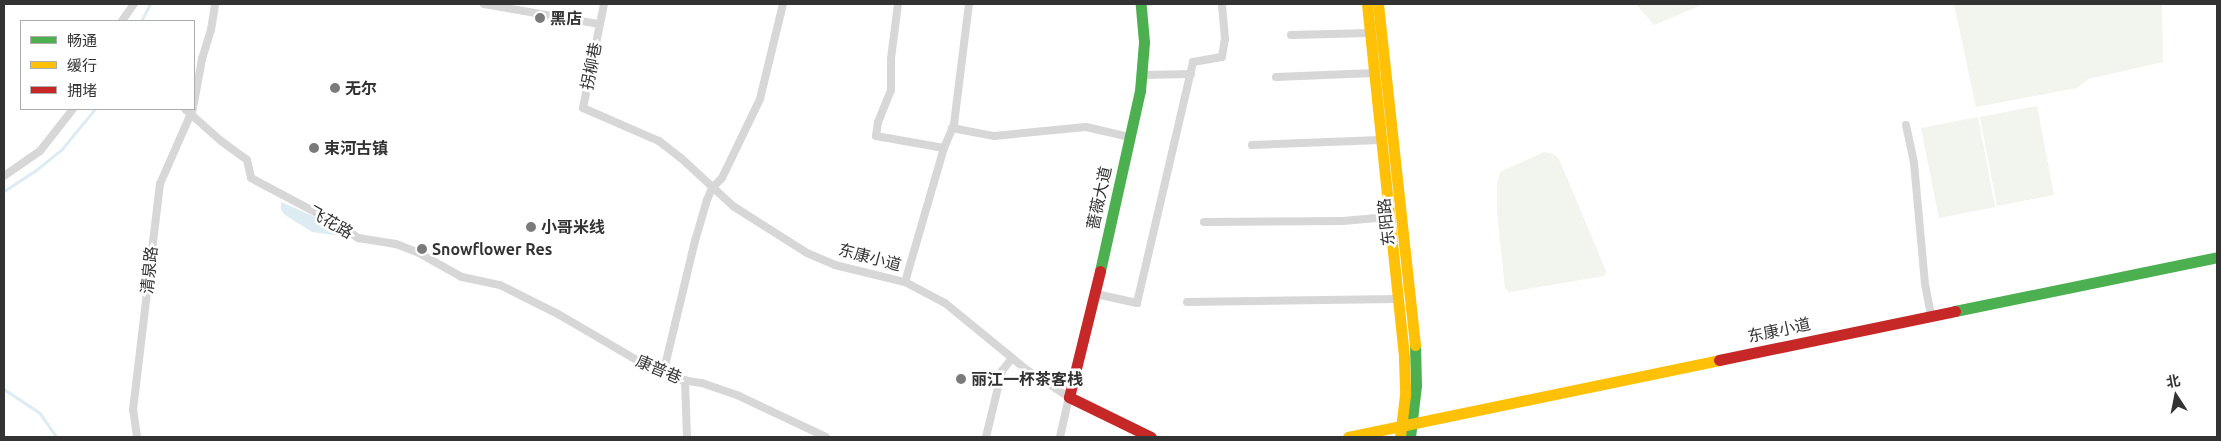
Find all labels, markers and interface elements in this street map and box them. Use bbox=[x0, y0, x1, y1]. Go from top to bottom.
place label: 黑店 bbox=[550, 8, 582, 28]
marker: 黑店 bbox=[534, 12, 546, 24]
legend bbox=[20, 20, 195, 110]
text: 畅通 bbox=[67, 32, 97, 49]
street label: 拐柳巷 bbox=[577, 41, 605, 91]
text: 缓行 bbox=[67, 57, 97, 74]
place label: 无尔 bbox=[345, 78, 377, 98]
text: 拥堵 bbox=[67, 82, 97, 99]
marker: 无尔 bbox=[329, 82, 341, 94]
place label: 束河古镇 bbox=[324, 138, 388, 158]
marker: 束河古镇 bbox=[308, 142, 320, 154]
street label: 蔷薇大道 bbox=[1083, 165, 1115, 231]
street label: 东阳路 bbox=[1374, 197, 1398, 247]
street label: 飞花路 bbox=[305, 202, 357, 242]
place label: 小哥米线 bbox=[541, 217, 605, 237]
marker: 小哥米线 bbox=[525, 221, 537, 233]
place label: Snowflower Res bbox=[432, 239, 552, 259]
street label: 东康小道 bbox=[837, 239, 903, 275]
marker: Snowflower Res bbox=[416, 243, 428, 255]
street label: 清泉路 bbox=[137, 245, 161, 295]
street label: 东康小道 bbox=[1746, 314, 1812, 346]
street label: 康普巷 bbox=[633, 351, 685, 387]
place label: 丽江一杯茶客栈 bbox=[971, 369, 1083, 389]
north arrow bbox=[2151, 371, 2201, 421]
text: 北 bbox=[2165, 372, 2182, 390]
marker: 丽江一杯茶客栈 bbox=[955, 373, 967, 385]

